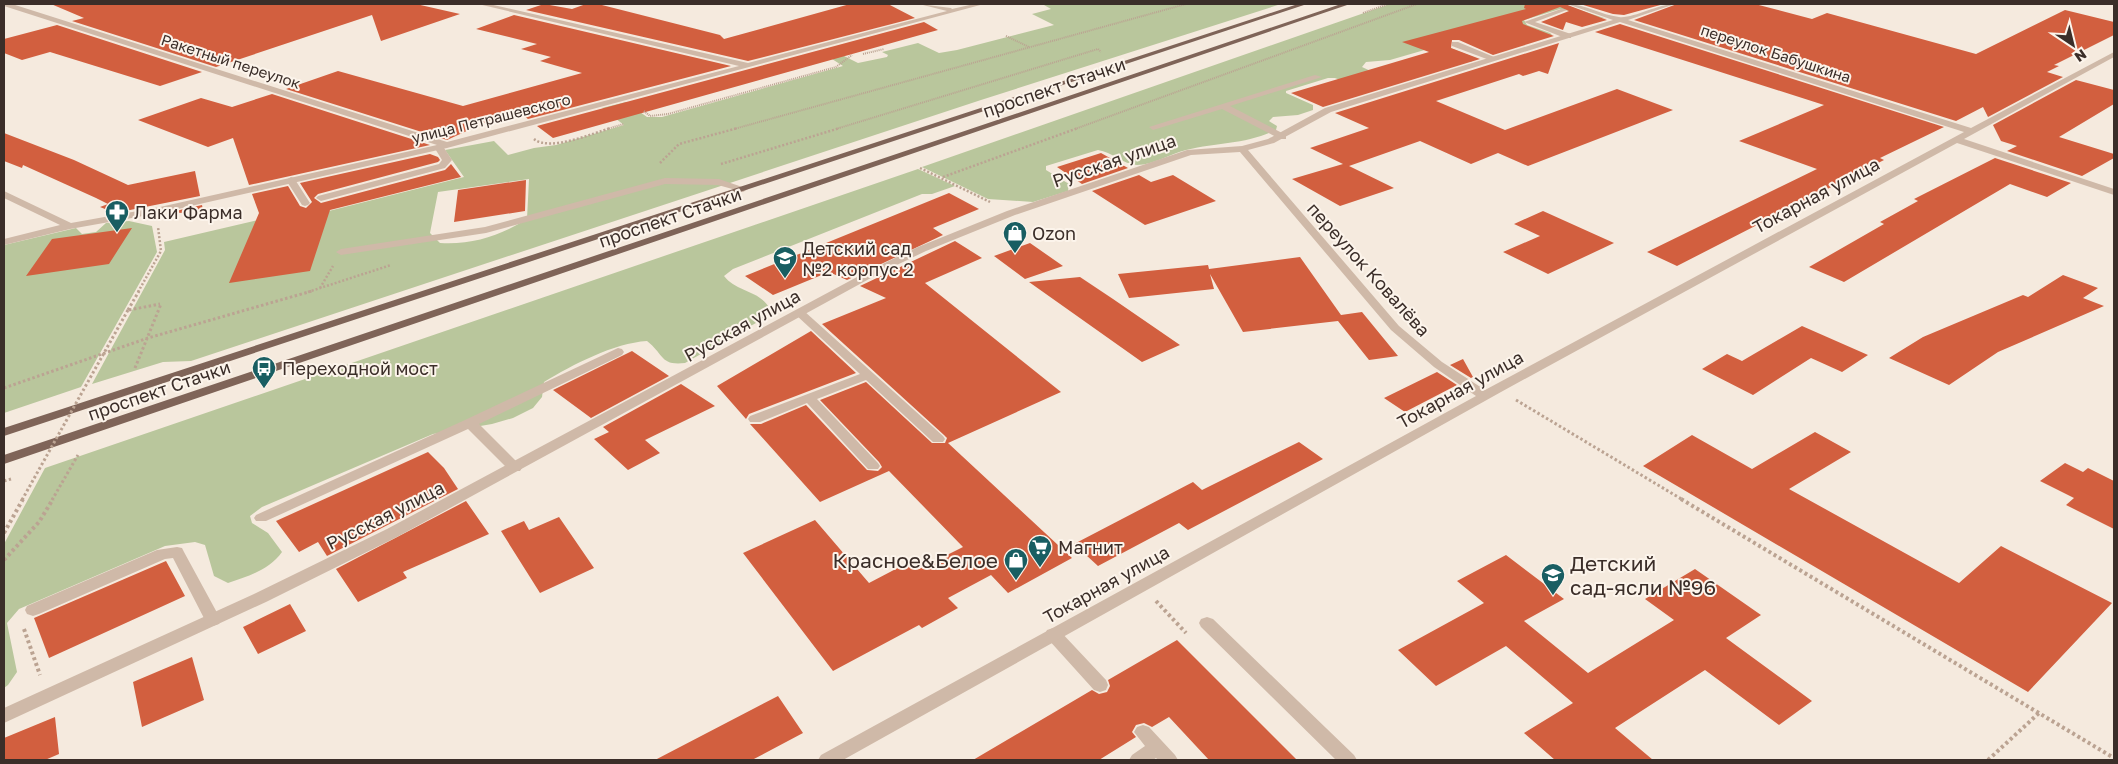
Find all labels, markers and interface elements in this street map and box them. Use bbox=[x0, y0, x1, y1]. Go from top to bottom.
street label: переулок Бабушкина bbox=[1699, 20, 1853, 86]
north arrow bbox=[2048, 20, 2098, 70]
street label: Ракетный переулок bbox=[159, 30, 303, 92]
text: N bbox=[2072, 46, 2090, 66]
street label: проспект Стачки bbox=[980, 52, 1128, 122]
street label: улица Петрашевского bbox=[410, 90, 572, 146]
street label: Русская улица bbox=[1049, 129, 1179, 191]
street label: Токарная улица bbox=[1749, 152, 1883, 238]
street label: проспект Стачки bbox=[596, 182, 744, 252]
street label: переулок Ковалёва bbox=[1303, 197, 1435, 341]
pharmacy icon: Лаки Фарма bbox=[104, 199, 130, 233]
place label: Лаки Фарма bbox=[134, 201, 243, 223]
shop icon: Ozon bbox=[1002, 220, 1028, 254]
place label: Ozon bbox=[1032, 222, 1076, 244]
place label: Детский сад №2 корпус 2 bbox=[802, 237, 914, 280]
school or university icon: Детский сад №2 корпус 2 bbox=[772, 245, 798, 279]
street label: Русская улица bbox=[680, 284, 804, 366]
street label: Токарная улица bbox=[1393, 345, 1527, 433]
street label: проспект Стачки bbox=[85, 355, 233, 425]
bus stop icon: Переходной мост bbox=[251, 355, 277, 389]
place label: Переходной мост bbox=[282, 357, 438, 379]
street label: Русская улица bbox=[322, 476, 448, 554]
supermarket icon: Магнит bbox=[1027, 534, 1053, 568]
place label: Магнит bbox=[1058, 536, 1123, 558]
street label: Токарная улица bbox=[1039, 540, 1173, 628]
place label: Красное&Белое bbox=[832, 547, 998, 573]
shop icon: Красное&Белое bbox=[1003, 547, 1029, 581]
place label: Детский сад-ясли №96 bbox=[1570, 550, 1716, 600]
school or university icon: Детский сад-ясли №96 bbox=[1540, 562, 1566, 596]

